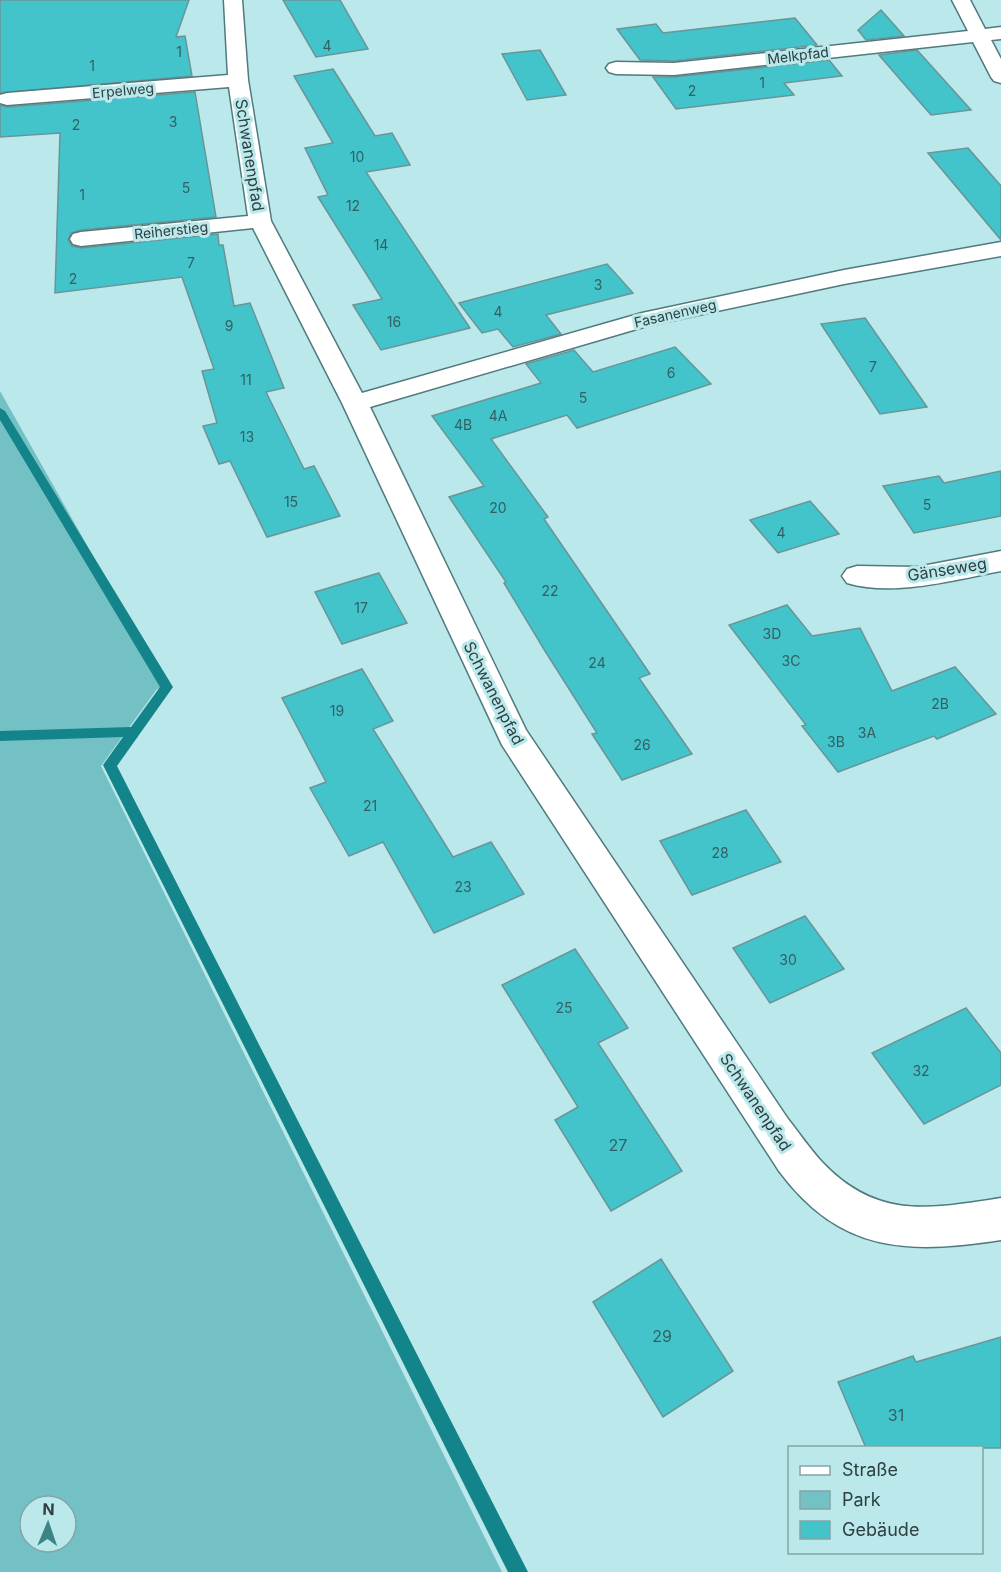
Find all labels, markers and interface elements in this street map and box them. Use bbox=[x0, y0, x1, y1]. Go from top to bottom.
house number: 4 bbox=[322, 37, 332, 54]
house number: 1 bbox=[176, 43, 182, 60]
street label: Melkpfad bbox=[766, 43, 830, 67]
house number: 1 bbox=[89, 57, 95, 74]
house number: 1 bbox=[759, 74, 765, 91]
street label: Erpelweg bbox=[91, 79, 155, 101]
house number: 2 bbox=[688, 82, 696, 99]
street label: Schwanenpfad bbox=[231, 97, 269, 213]
house number: 3 bbox=[169, 113, 177, 130]
house number: 2 bbox=[72, 116, 80, 133]
house number: 10 bbox=[350, 148, 364, 165]
house number: 5 bbox=[182, 179, 190, 196]
house number: 1 bbox=[79, 186, 85, 203]
house number: 12 bbox=[346, 197, 360, 214]
street label: Reiherstieg bbox=[133, 218, 209, 242]
house number: 14 bbox=[374, 236, 388, 253]
house number: 7 bbox=[187, 254, 195, 271]
house number: 2 bbox=[69, 270, 77, 287]
house number: 3 bbox=[594, 276, 602, 293]
street label: Fasanenweg bbox=[632, 295, 718, 331]
house number: 4 bbox=[493, 303, 503, 320]
house number: 16 bbox=[387, 313, 401, 330]
house number: 9 bbox=[225, 317, 233, 334]
house number: 7 bbox=[869, 358, 877, 375]
house number: 6 bbox=[667, 364, 675, 381]
house number: 11 bbox=[240, 371, 252, 388]
house number: 5 bbox=[579, 389, 587, 406]
house number: 4A bbox=[489, 407, 508, 424]
house number: 4B bbox=[454, 416, 472, 433]
house number: 13 bbox=[240, 428, 254, 445]
house number: 15 bbox=[284, 493, 298, 510]
house number: 5 bbox=[923, 496, 931, 513]
house number: 20 bbox=[489, 499, 507, 516]
house number: 4 bbox=[776, 524, 786, 541]
street label: Gänseweg bbox=[906, 553, 988, 585]
house number: 22 bbox=[541, 582, 559, 599]
house number: 17 bbox=[354, 599, 368, 616]
house number: 3D bbox=[763, 625, 781, 642]
street label: Schwanenpfad bbox=[459, 638, 529, 748]
house number: 3C bbox=[782, 652, 800, 669]
house number: 24 bbox=[588, 654, 606, 671]
house number: 2B bbox=[931, 695, 949, 712]
house number: 19 bbox=[330, 702, 344, 719]
house number: 3A bbox=[858, 724, 876, 741]
house number: 3B bbox=[827, 733, 845, 750]
house number: 26 bbox=[633, 736, 651, 753]
house number: 21 bbox=[363, 797, 377, 814]
house number: 28 bbox=[711, 844, 729, 861]
house number: 23 bbox=[454, 878, 472, 895]
house number: 30 bbox=[779, 951, 797, 968]
house number: 25 bbox=[555, 999, 573, 1016]
street label: Schwanenpfad bbox=[716, 1049, 796, 1155]
house number: 32 bbox=[912, 1062, 930, 1079]
house number: 27 bbox=[609, 1135, 627, 1155]
house number: 29 bbox=[652, 1326, 672, 1346]
house number: 31 bbox=[888, 1405, 904, 1425]
legend bbox=[788, 1446, 983, 1554]
text: Straße bbox=[842, 1459, 898, 1480]
text: Park bbox=[842, 1489, 881, 1510]
north arrow bbox=[18, 1494, 78, 1554]
text: N bbox=[42, 1499, 55, 1519]
text: Gebäude bbox=[842, 1519, 919, 1540]

